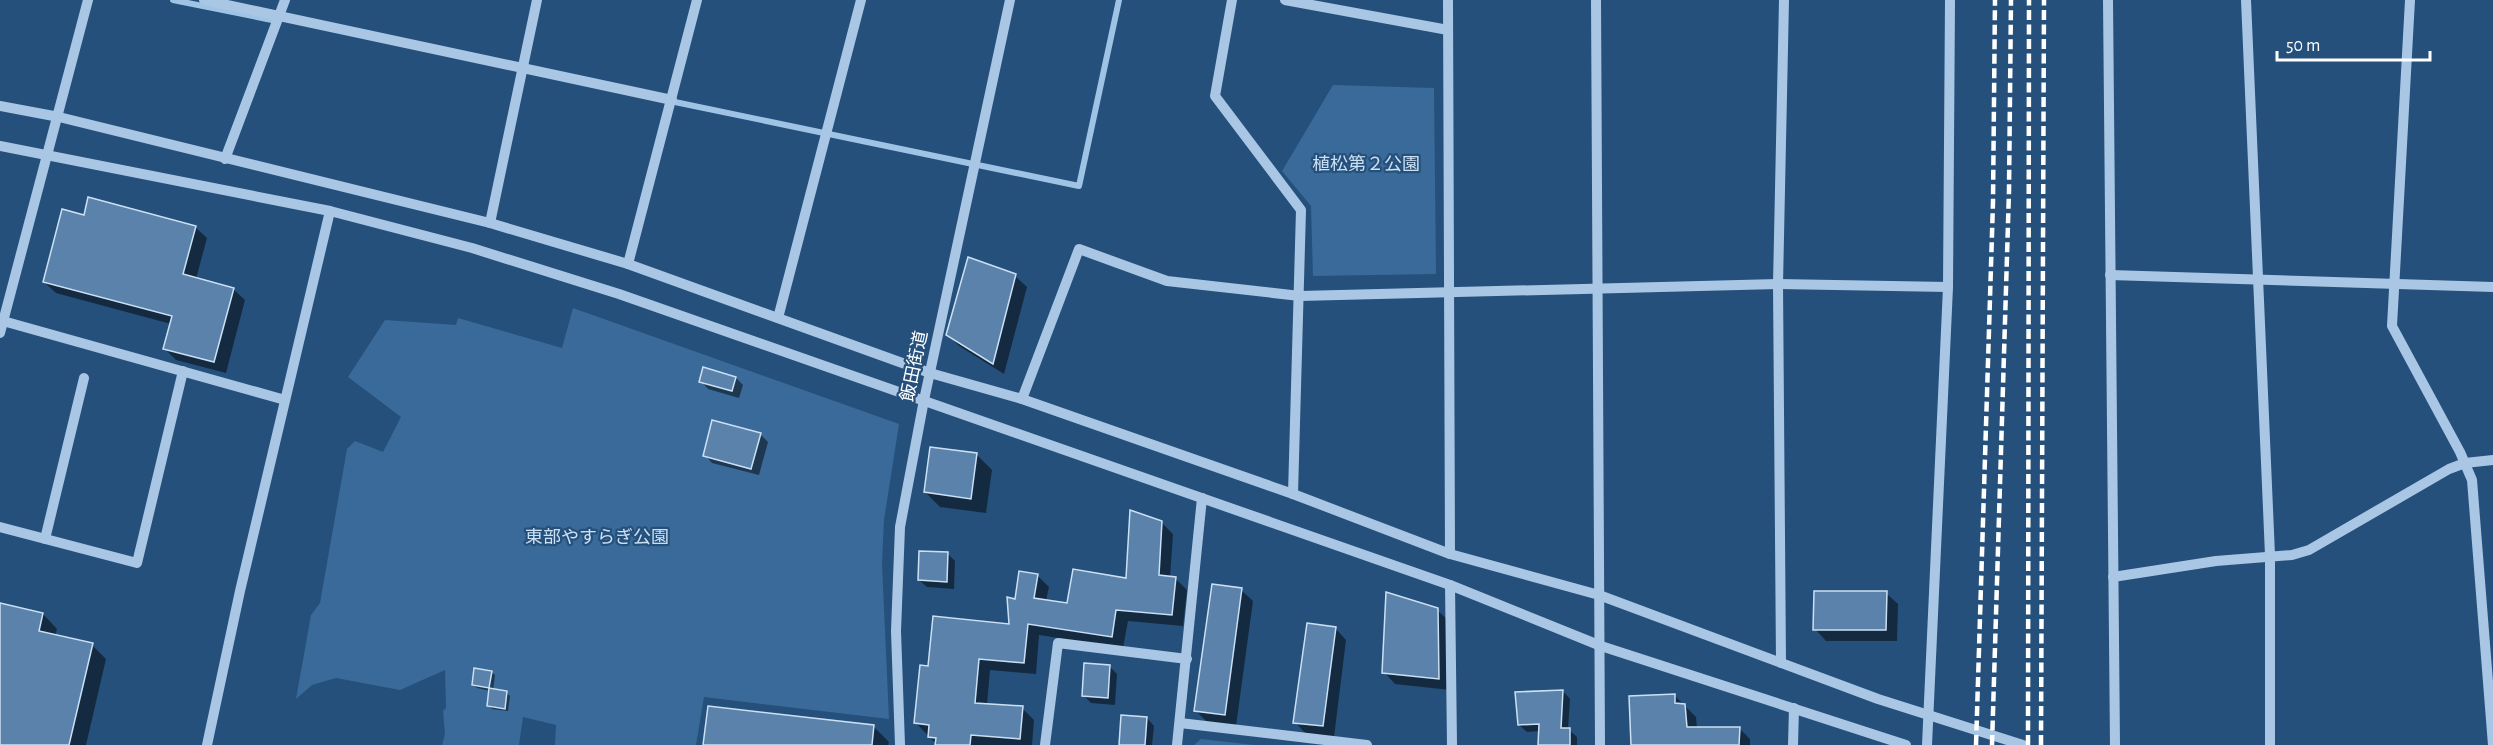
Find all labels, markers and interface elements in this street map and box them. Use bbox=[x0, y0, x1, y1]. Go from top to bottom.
scale bar bbox=[2277, 24, 2430, 62]
text: 50 m bbox=[2286, 37, 2320, 55]
park label: 植松第２公園 bbox=[1312, 154, 1420, 174]
street label: 飯田街道 bbox=[897, 329, 931, 403]
park label: 東部やすらぎ公園 bbox=[525, 527, 669, 547]

